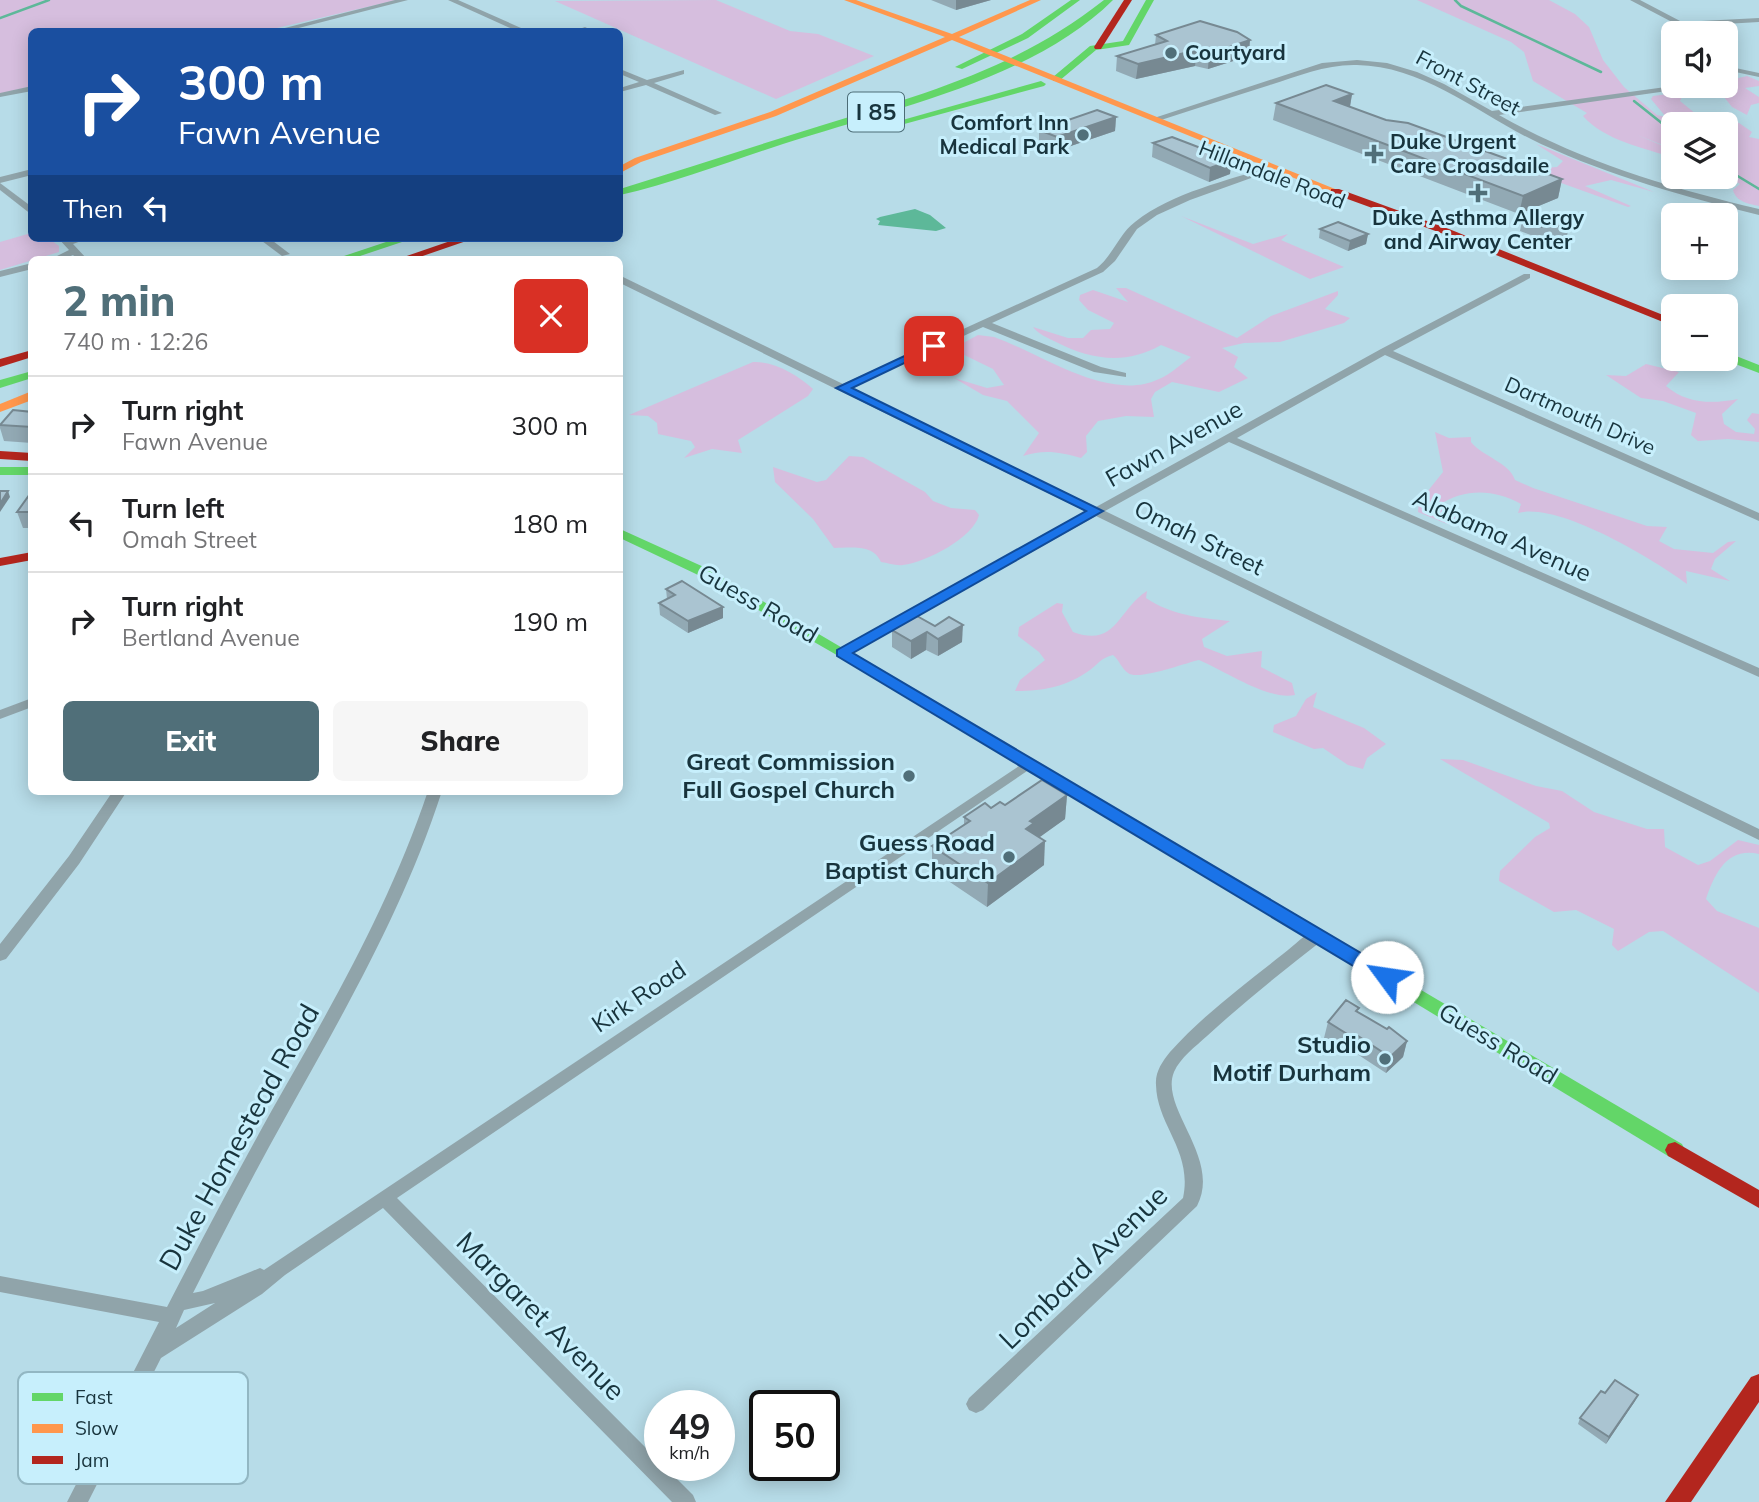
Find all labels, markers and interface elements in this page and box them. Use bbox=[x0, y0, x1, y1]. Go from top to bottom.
map controls bbox=[1661, 21, 1738, 371]
button: sound bbox=[1661, 21, 1738, 98]
place label: Courtyard bbox=[1185, 39, 1286, 65]
street label: Front Street bbox=[1412, 44, 1525, 120]
marker: Courtyard bbox=[1163, 45, 1179, 61]
text: 300 m bbox=[178, 51, 324, 112]
icon: right bbox=[63, 56, 154, 147]
road number: I 85 bbox=[848, 92, 904, 132]
place label: Comfort Inn Medical Park bbox=[940, 109, 1069, 159]
text: Fawn Avenue bbox=[178, 112, 381, 152]
button: layers bbox=[1661, 112, 1738, 189]
marker: Comfort Inn Medical Park bbox=[1075, 127, 1091, 143]
place label: Duke Urgent Care Croasdaile bbox=[1390, 128, 1549, 178]
street label: Hillandale Road bbox=[1196, 134, 1349, 214]
marker: Duke Urgent Care Croasdaile bbox=[1364, 144, 1384, 164]
marker: Duke Asthma Allergy and Airway Center bbox=[1468, 183, 1488, 203]
icon: left bbox=[137, 189, 175, 227]
text: Then bbox=[63, 192, 123, 225]
button: + bbox=[1661, 203, 1738, 280]
place label: Duke Asthma Allergy and Airway Center bbox=[1372, 204, 1585, 254]
text: 2 min bbox=[63, 274, 176, 327]
button: close bbox=[514, 279, 588, 353]
button: − bbox=[1661, 294, 1738, 371]
pin bbox=[904, 316, 964, 376]
text: 740 m · 12:26 bbox=[63, 327, 208, 356]
icon: arrive bbox=[915, 327, 953, 365]
street label: Dartmouth Drive bbox=[1501, 370, 1660, 460]
street label: Fawn Avenue bbox=[1100, 393, 1247, 493]
text: Turn right bbox=[122, 394, 243, 427]
icon: right bbox=[63, 406, 101, 444]
text: 300 m bbox=[512, 409, 588, 442]
text: Fawn Avenue bbox=[122, 427, 268, 456]
street label: Alabama Avenue bbox=[1409, 482, 1596, 588]
text: Turn left bbox=[122, 492, 224, 525]
street label: Omah Street bbox=[1130, 493, 1269, 581]
icon: left bbox=[63, 504, 101, 542]
text: 180 m bbox=[512, 507, 588, 540]
text: Omah Street bbox=[122, 525, 257, 554]
street label: Guess Road bbox=[693, 557, 824, 649]
text: Turn right bbox=[122, 590, 243, 623]
icon: right bbox=[63, 602, 101, 640]
text: 190 m bbox=[512, 605, 588, 638]
text: Bertland Avenue bbox=[122, 623, 300, 652]
button: Exit bbox=[63, 701, 319, 781]
button: Share bbox=[333, 701, 588, 781]
place label: Great Commission Full Gospel Church bbox=[682, 746, 895, 804]
marker: Great Commission Full Gospel Church bbox=[901, 768, 917, 784]
place label: Guess Road Baptist Church bbox=[825, 827, 995, 885]
marker: Guess Road Baptist Church bbox=[1001, 849, 1017, 865]
position arrow bbox=[1350, 940, 1424, 1014]
street label: Kirk Road bbox=[586, 954, 691, 1039]
street label: Guess Road bbox=[1434, 996, 1563, 1090]
street label: Duke Homestead Road bbox=[151, 997, 326, 1276]
place label: Studio Motif Durham bbox=[1212, 1029, 1371, 1087]
marker: Studio Motif Durham bbox=[1377, 1051, 1393, 1067]
street label: Lombard Avenue bbox=[991, 1177, 1174, 1356]
street label: Margaret Avenue bbox=[450, 1224, 633, 1407]
legend bbox=[18, 1372, 248, 1484]
text: Fast bbox=[75, 1385, 113, 1409]
speed limit sign: 50 bbox=[749, 1390, 840, 1481]
text: 49 bbox=[668, 1404, 711, 1448]
text: Slow bbox=[75, 1416, 119, 1440]
text: km/h bbox=[669, 1441, 710, 1464]
text: Jam bbox=[75, 1448, 109, 1472]

